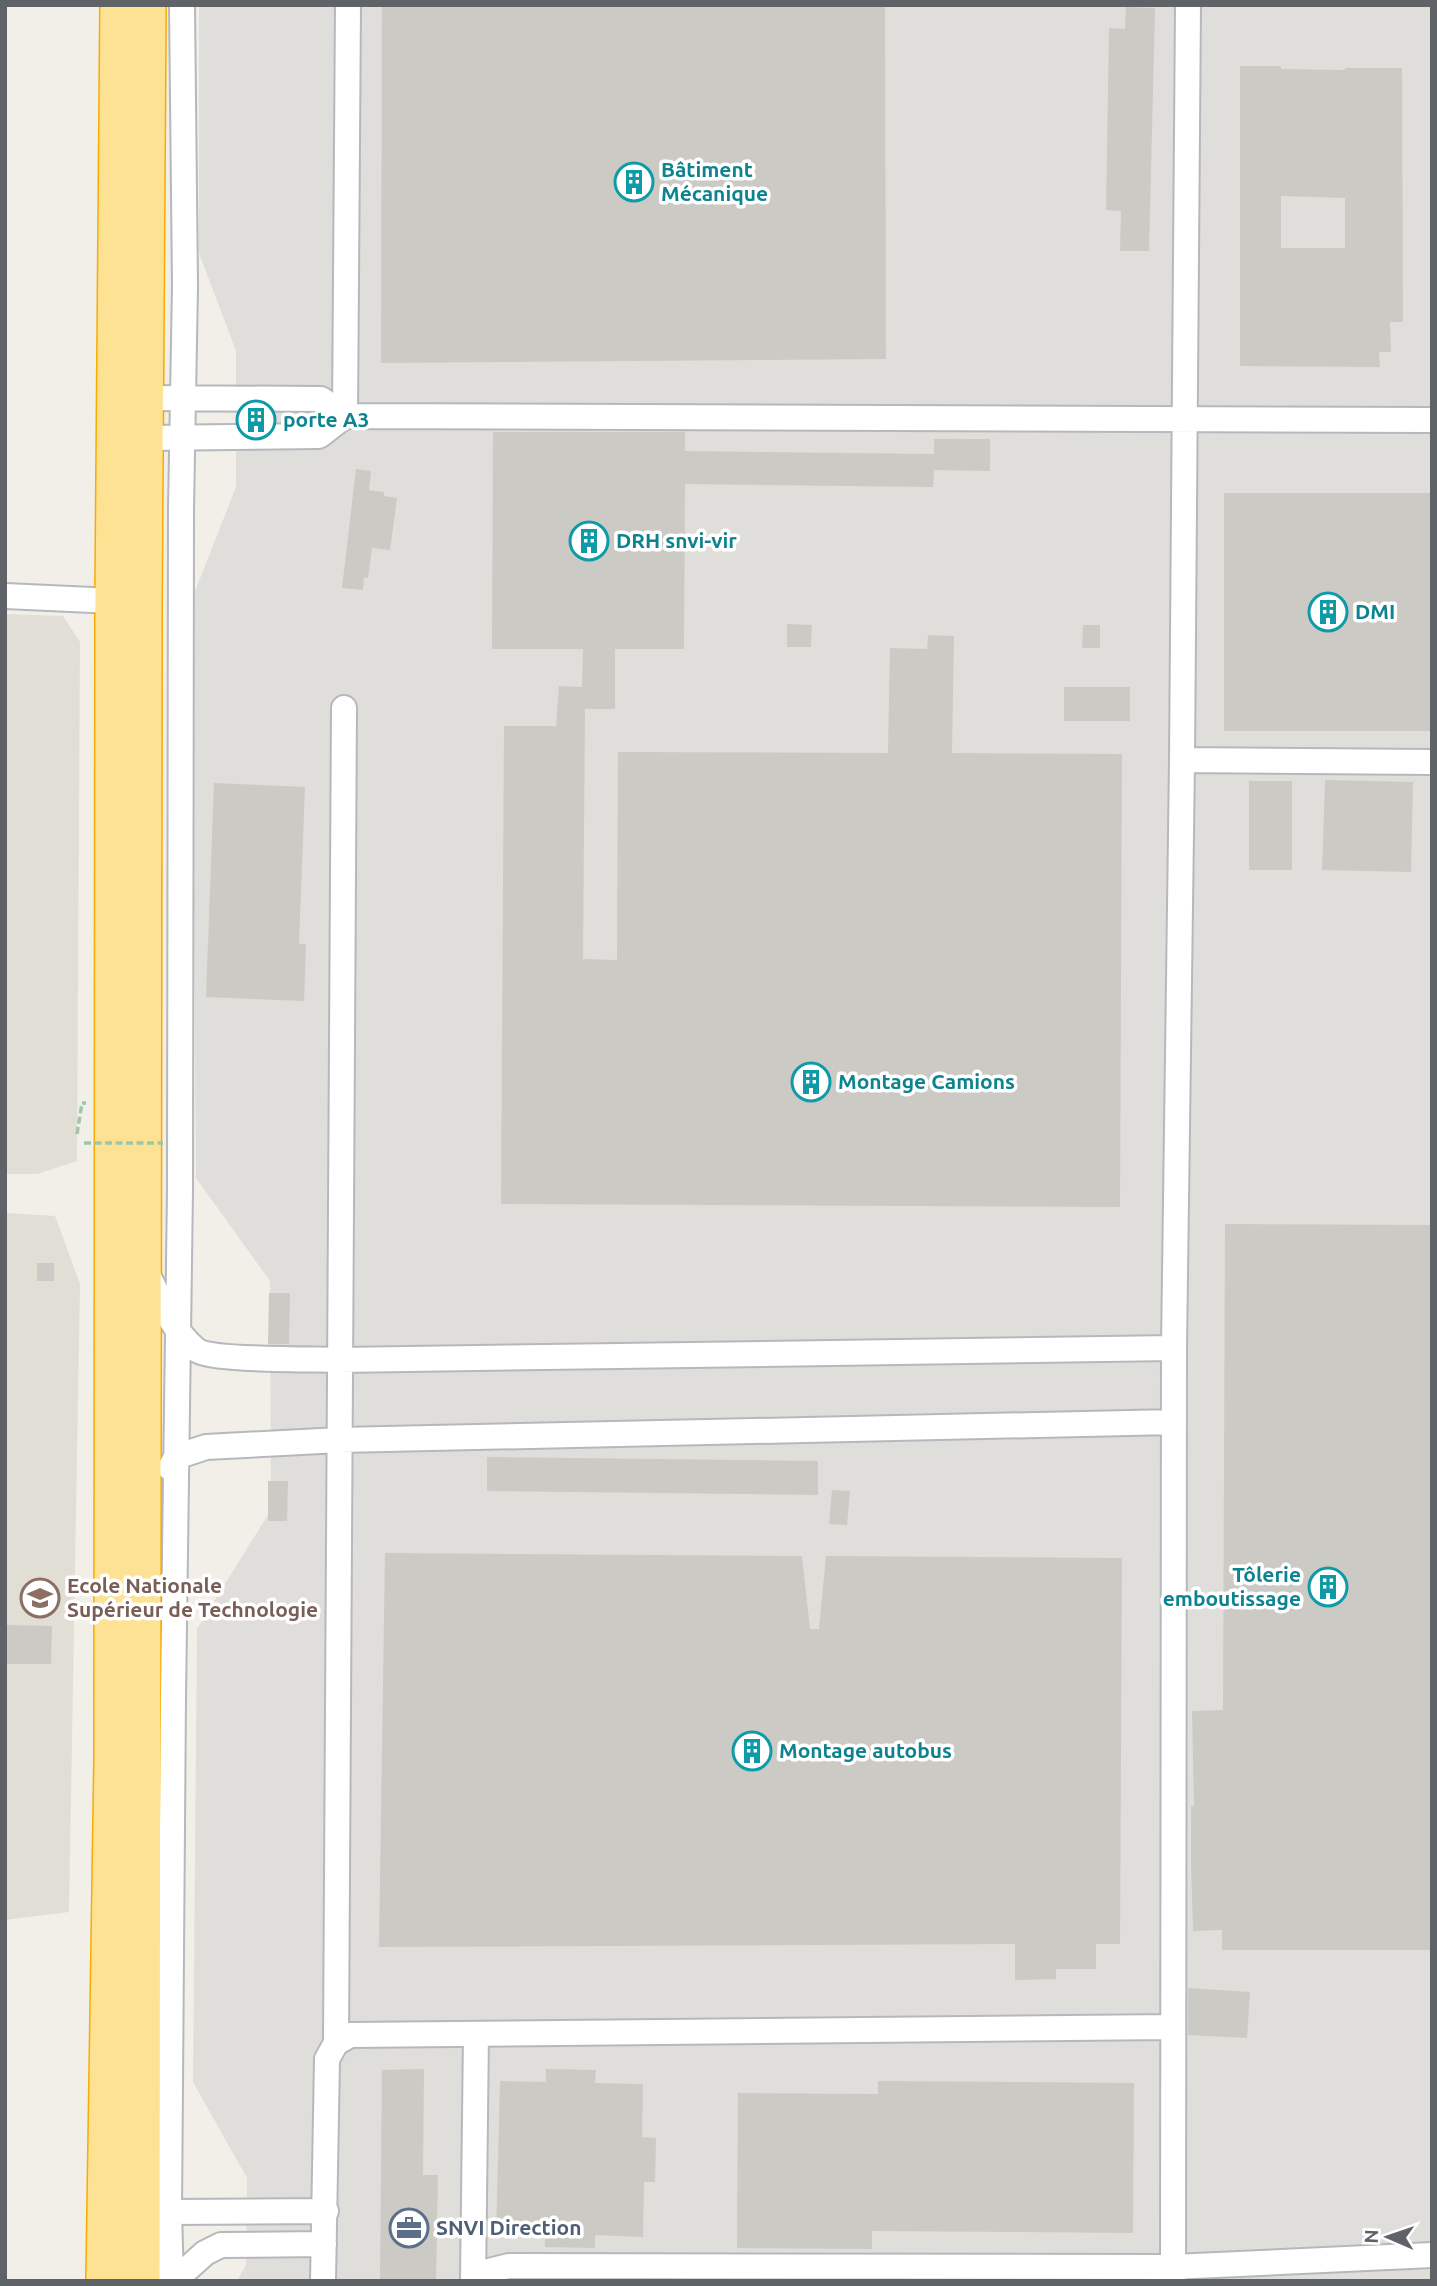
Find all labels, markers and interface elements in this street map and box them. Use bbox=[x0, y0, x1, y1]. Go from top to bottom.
place label: Bâtiment Mécanique bbox=[661, 157, 768, 205]
building icon: Bâtiment Mécanique bbox=[613, 161, 655, 203]
building icon: porte A3 bbox=[235, 399, 277, 441]
place label: porte A3 bbox=[283, 407, 369, 431]
building icon: DRH snvi-vir bbox=[568, 520, 610, 562]
place label: DRH snvi-vir bbox=[616, 528, 737, 552]
building icon: DMI bbox=[1307, 591, 1349, 633]
place label: DMI bbox=[1355, 599, 1395, 623]
building icon: Montage Camions bbox=[790, 1061, 832, 1103]
place label: Montage Camions bbox=[838, 1069, 1015, 1093]
place label: Tôlerie emboutissage bbox=[1163, 1562, 1301, 1610]
building icon: Tôlerie emboutissage bbox=[1307, 1566, 1349, 1608]
place label: Ecole Nationale Supérieur de Technologie bbox=[67, 1573, 318, 1621]
school or university icon: Ecole Nationale Supérieur de Technologie bbox=[19, 1577, 61, 1619]
building icon: Montage autobus bbox=[731, 1730, 773, 1772]
place label: Montage autobus bbox=[779, 1738, 952, 1762]
north arrow bbox=[1353, 2202, 1423, 2272]
office icon: SNVI Direction bbox=[388, 2207, 430, 2249]
place label: SNVI Direction bbox=[436, 2215, 581, 2239]
text: N bbox=[1360, 2229, 1382, 2244]

